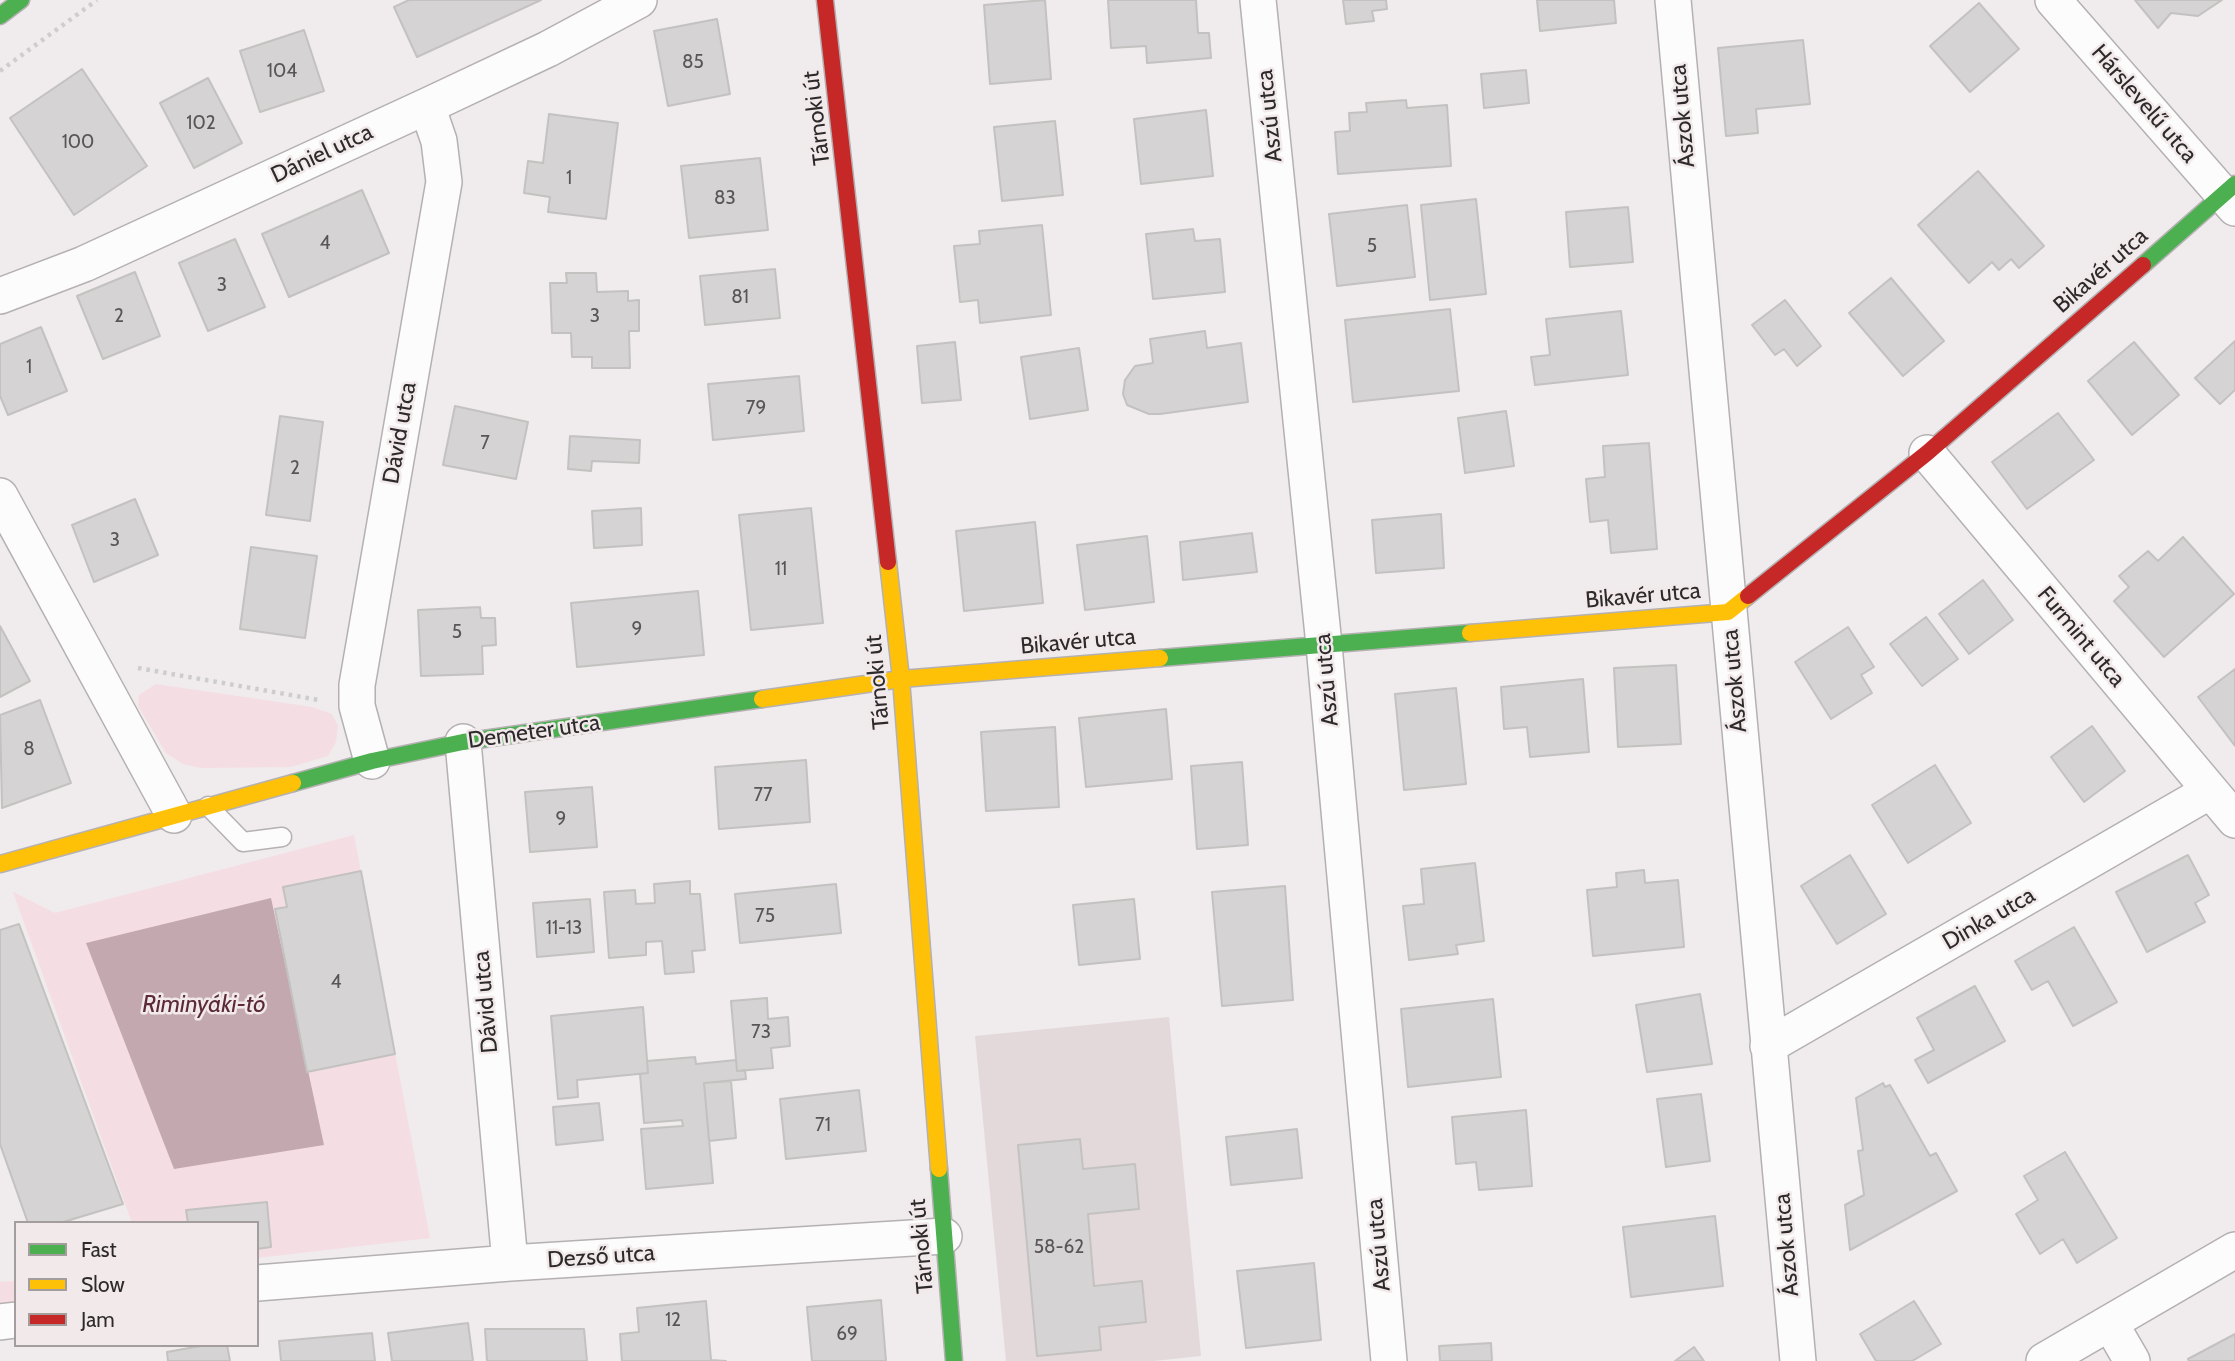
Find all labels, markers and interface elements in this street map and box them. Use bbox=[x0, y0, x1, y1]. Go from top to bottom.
street label: Hárslevelű utca bbox=[2085, 39, 2203, 169]
house number: 85 bbox=[682, 51, 704, 73]
house number: 104 bbox=[267, 60, 297, 82]
street label: Ászok utca bbox=[1665, 63, 1701, 169]
street label: Aszú utca bbox=[1251, 68, 1289, 164]
street label: Tárnoki út bbox=[798, 69, 836, 167]
house number: 102 bbox=[186, 112, 216, 134]
street label: Dániel utca bbox=[267, 118, 377, 190]
house number: 100 bbox=[62, 131, 94, 153]
house number: 1 bbox=[566, 167, 572, 189]
house number: 83 bbox=[714, 187, 736, 209]
street label: Bikavér utca bbox=[2048, 223, 2154, 319]
house number: 4 bbox=[320, 232, 330, 254]
house number: 5 bbox=[1367, 235, 1377, 257]
house number: 3 bbox=[217, 274, 227, 296]
house number: 81 bbox=[731, 286, 749, 308]
house number: 2 bbox=[114, 305, 124, 327]
house number: 3 bbox=[590, 305, 600, 327]
house number: 1 bbox=[26, 356, 32, 378]
street label: Dávid utca bbox=[378, 380, 422, 486]
house number: 79 bbox=[746, 397, 766, 419]
house number: 7 bbox=[480, 432, 490, 454]
house number: 2 bbox=[290, 457, 300, 479]
house number: 3 bbox=[110, 529, 120, 551]
house number: 11 bbox=[775, 558, 787, 580]
street label: Bikavér utca bbox=[1584, 577, 1702, 615]
street label: Furmint utca bbox=[2031, 581, 2131, 693]
house number: 9 bbox=[632, 618, 642, 640]
house number: 5 bbox=[452, 621, 462, 643]
street label: Bikavér utca bbox=[1019, 623, 1137, 661]
street label: Ászok utca bbox=[1717, 628, 1753, 734]
street label: Aszú utca bbox=[1309, 633, 1345, 727]
street label: Tárnoki út bbox=[860, 634, 896, 730]
street label: Demeter utca bbox=[466, 709, 602, 755]
house number: 8 bbox=[23, 738, 35, 760]
house number: 77 bbox=[753, 784, 773, 806]
house number: 9 bbox=[556, 808, 566, 830]
street label: Dinka utca bbox=[1938, 882, 2040, 956]
house number: 75 bbox=[755, 905, 775, 927]
house number: 11-13 bbox=[546, 917, 582, 939]
street label: Dávid utca bbox=[468, 950, 504, 1054]
house number: 4 bbox=[331, 971, 341, 993]
water label: Riminyáki-tó bbox=[142, 991, 266, 1019]
house number: 73 bbox=[751, 1021, 771, 1043]
house number: 71 bbox=[815, 1114, 831, 1136]
street label: Ászok utca bbox=[1769, 1192, 1805, 1298]
street label: Tárnoki út bbox=[904, 1198, 940, 1294]
street label: Aszú utca bbox=[1361, 1198, 1397, 1292]
legend bbox=[14, 1221, 259, 1347]
house number: 58-62 bbox=[1034, 1236, 1084, 1258]
text: Fast bbox=[81, 1237, 117, 1262]
street label: Dezső utca bbox=[546, 1239, 656, 1275]
text: Slow bbox=[81, 1272, 125, 1297]
text: Jam bbox=[81, 1307, 115, 1332]
house number: 12 bbox=[665, 1309, 681, 1331]
house number: 69 bbox=[836, 1323, 858, 1345]

